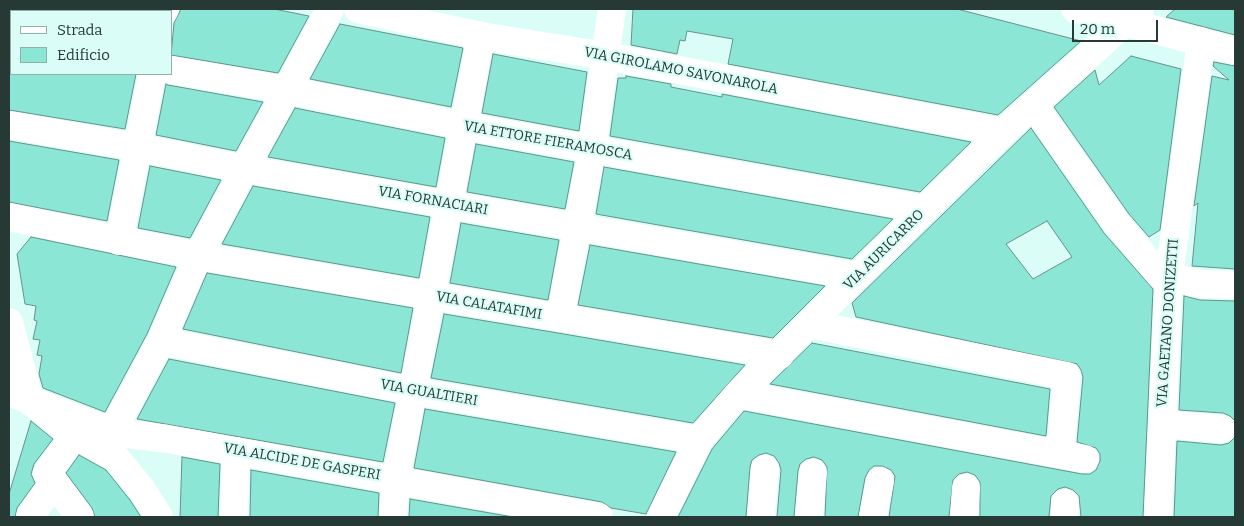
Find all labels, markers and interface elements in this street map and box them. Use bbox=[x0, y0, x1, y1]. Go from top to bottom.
legend bbox=[10, 10, 172, 75]
scale bar bbox=[1074, 10, 1160, 42]
text: 20 m bbox=[1080, 20, 1115, 38]
text: Strada bbox=[57, 21, 103, 39]
street label: VIA GIROLAMO SAVONAROLA bbox=[583, 44, 779, 98]
text: Edificio bbox=[57, 46, 110, 64]
street label: VIA ETTORE FIERAMOSCA bbox=[462, 118, 634, 164]
street label: VIA FORNACIARI bbox=[377, 183, 489, 219]
street label: VIA AURICARRO bbox=[840, 206, 928, 294]
street label: VIA GAETANO DONIZETTI bbox=[1154, 238, 1182, 408]
street label: VIA CALATAFIMI bbox=[435, 288, 543, 324]
street label: VIA GUALTIERI bbox=[379, 376, 479, 410]
street label: VIA ALCIDE DE GASPERI bbox=[222, 440, 382, 484]

